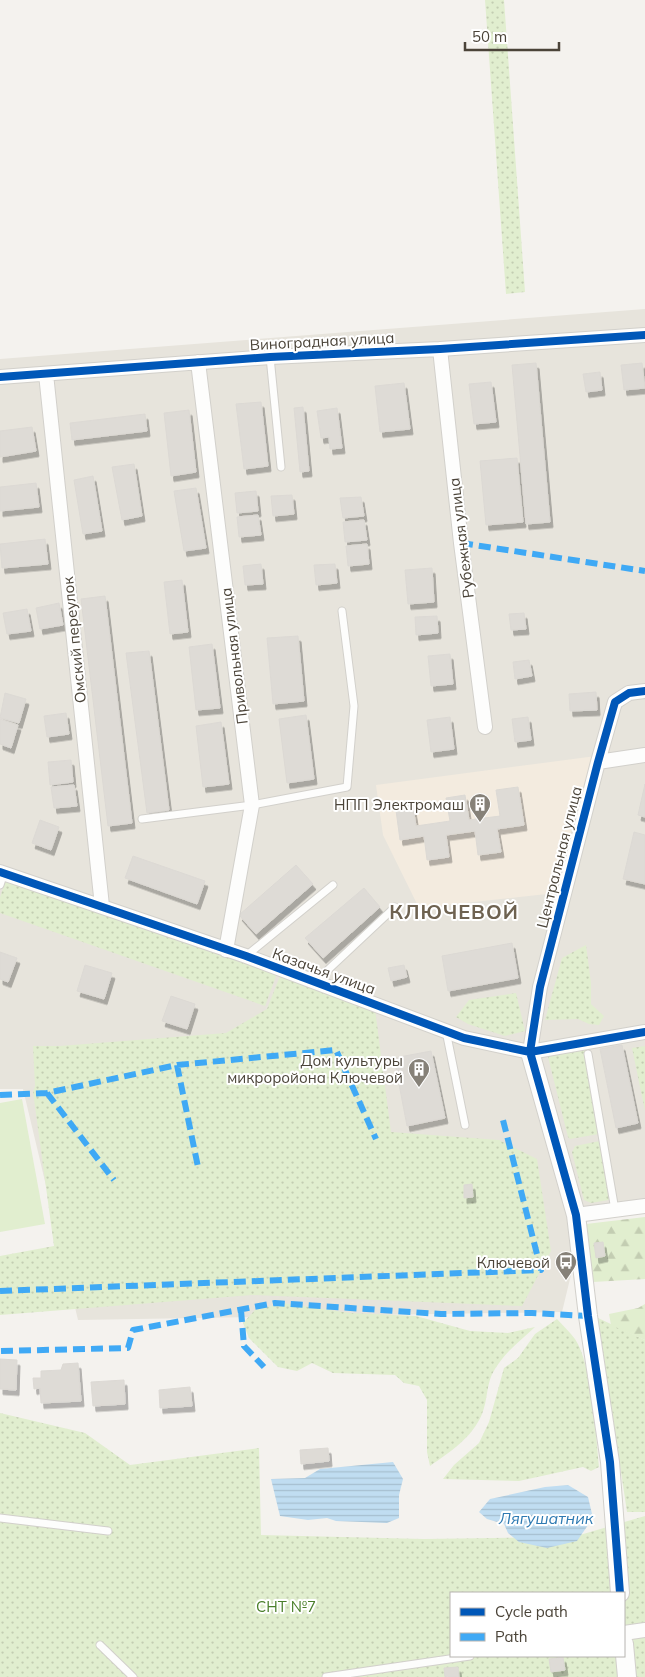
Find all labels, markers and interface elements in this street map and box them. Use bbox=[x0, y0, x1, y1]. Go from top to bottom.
scale bar bbox=[465, 20, 559, 52]
text: 50 m bbox=[472, 27, 507, 46]
street label: Виноградная улица bbox=[249, 328, 395, 354]
street label: Рубежная улица bbox=[444, 477, 478, 599]
street label: Омский переулок bbox=[58, 575, 90, 704]
street label: Привольная улица bbox=[216, 587, 252, 725]
street label: Центральная улица bbox=[532, 784, 586, 930]
building icon: НПП Электромаш bbox=[468, 792, 492, 823]
place label: НПП Электромаш bbox=[334, 795, 464, 814]
district label: КЛЮЧЕВОЙ bbox=[389, 899, 519, 924]
street label: Казачья улица bbox=[270, 944, 378, 998]
place label: Дом культуры микроройона Ключевой bbox=[227, 1051, 403, 1087]
building icon: Дом культуры микроройона Ключевой bbox=[407, 1057, 431, 1088]
bus stop icon: Ключевой bbox=[554, 1250, 578, 1281]
place label: Ключевой bbox=[477, 1253, 550, 1272]
water label: Лягушатник bbox=[498, 1508, 594, 1528]
legend bbox=[450, 1592, 625, 1657]
park label: СНТ №7 bbox=[256, 1597, 316, 1616]
text: Cycle path bbox=[495, 1602, 568, 1621]
text: Path bbox=[495, 1627, 527, 1646]

